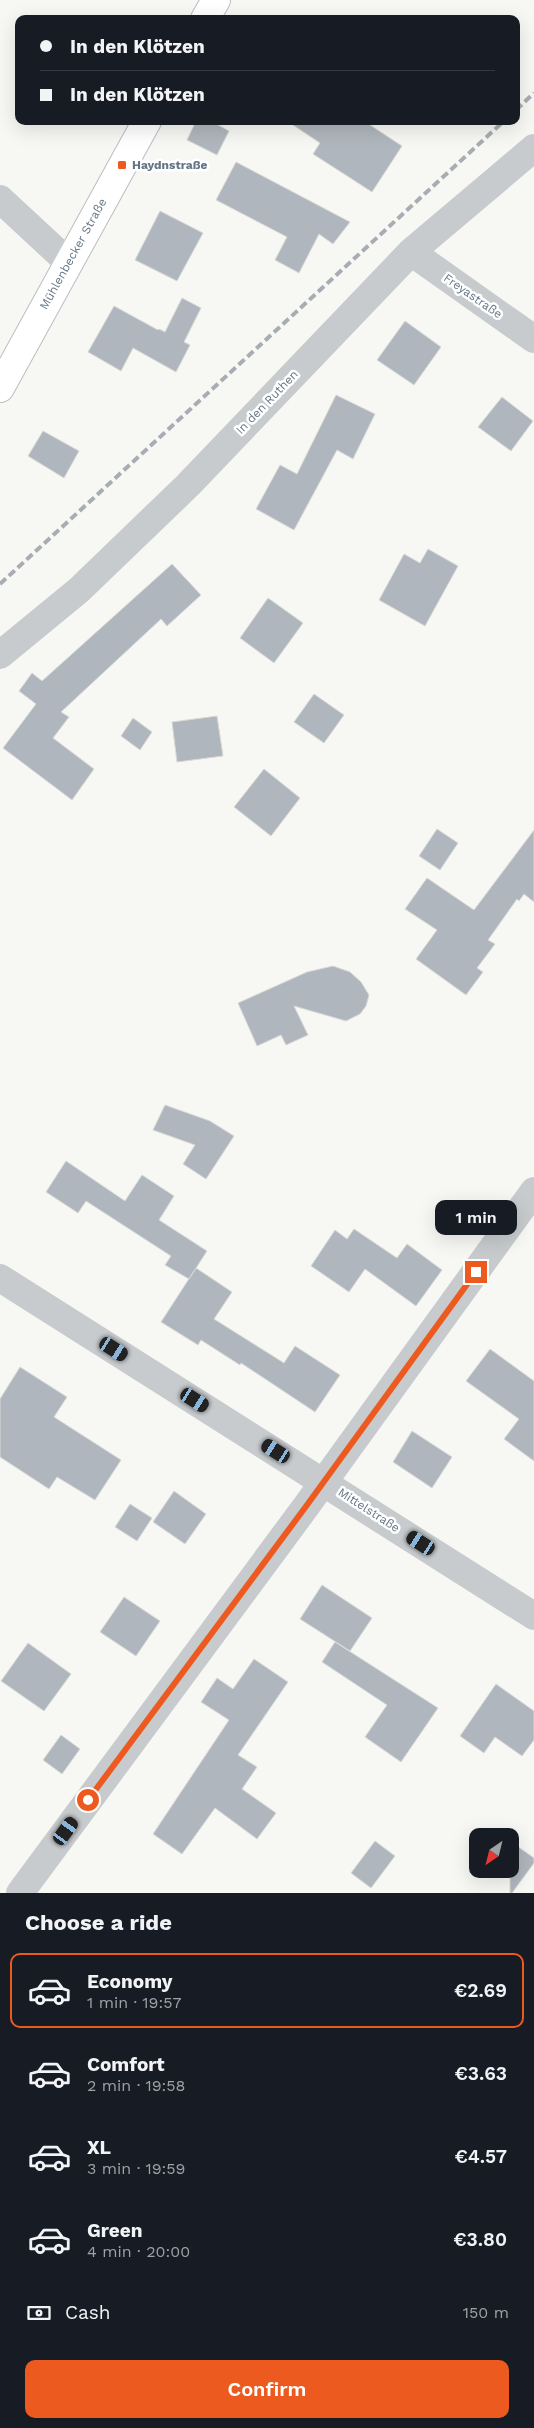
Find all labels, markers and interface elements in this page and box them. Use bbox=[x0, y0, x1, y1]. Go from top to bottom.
text: In den Klötzen bbox=[70, 35, 205, 58]
text: In den Klötzen bbox=[70, 83, 205, 106]
place label: Haydnstraße bbox=[132, 158, 207, 172]
marker: Haydnstraße bbox=[116, 159, 128, 171]
street label: Mühlenbecker Straße bbox=[37, 196, 109, 312]
street label: Freyastraße bbox=[441, 271, 505, 321]
street label: In den Ruthen bbox=[233, 367, 301, 437]
callout: 1 min bbox=[435, 1200, 517, 1234]
text: 1 min bbox=[455, 1208, 497, 1227]
route end bbox=[465, 1261, 487, 1283]
car bbox=[97, 1335, 130, 1363]
car bbox=[178, 1386, 211, 1414]
car bbox=[259, 1437, 292, 1465]
street label: Mittelstraße bbox=[336, 1485, 402, 1535]
car bbox=[404, 1529, 437, 1557]
route start bbox=[77, 1789, 99, 1811]
car bbox=[51, 1814, 80, 1848]
north arrow bbox=[469, 1828, 519, 1878]
map controls bbox=[469, 1828, 519, 1878]
text: Choose a ride bbox=[25, 1910, 172, 1935]
icon: car bbox=[27, 1968, 72, 2013]
text: Economy bbox=[87, 1970, 172, 1993]
text: €2.69 bbox=[454, 1979, 507, 2002]
text: 1 min · 19:57 bbox=[87, 1993, 181, 2012]
icon: car bbox=[27, 2051, 72, 2096]
text: Comfort bbox=[87, 2053, 165, 2076]
text: €3.63 bbox=[454, 2062, 507, 2085]
text: 2 min · 19:58 bbox=[87, 2076, 185, 2095]
icon: car bbox=[27, 2134, 72, 2179]
text: XL bbox=[87, 2136, 111, 2159]
text: €4.57 bbox=[455, 2145, 507, 2168]
text: 3 min · 19:59 bbox=[87, 2159, 185, 2178]
icon: car bbox=[27, 2217, 72, 2262]
text: Green bbox=[87, 2219, 143, 2242]
text: €3.80 bbox=[453, 2228, 507, 2251]
text: 4 min · 20:00 bbox=[87, 2242, 190, 2261]
icon: cash bbox=[25, 2299, 53, 2327]
text: Cash bbox=[65, 2301, 111, 2324]
text: 150 m bbox=[463, 2303, 509, 2322]
button: Confirm bbox=[25, 2360, 509, 2418]

